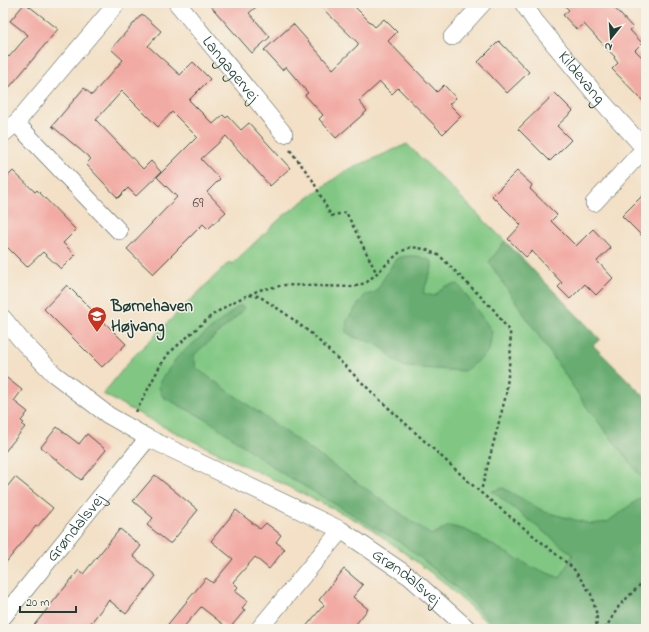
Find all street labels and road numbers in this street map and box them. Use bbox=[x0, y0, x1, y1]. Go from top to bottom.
street label: Langagervej bbox=[196, 30, 266, 108]
street label: Kildevang bbox=[552, 45, 611, 111]
street label: Grøndalsvej bbox=[40, 488, 111, 567]
street label: Grøndalsvej bbox=[367, 542, 447, 612]

